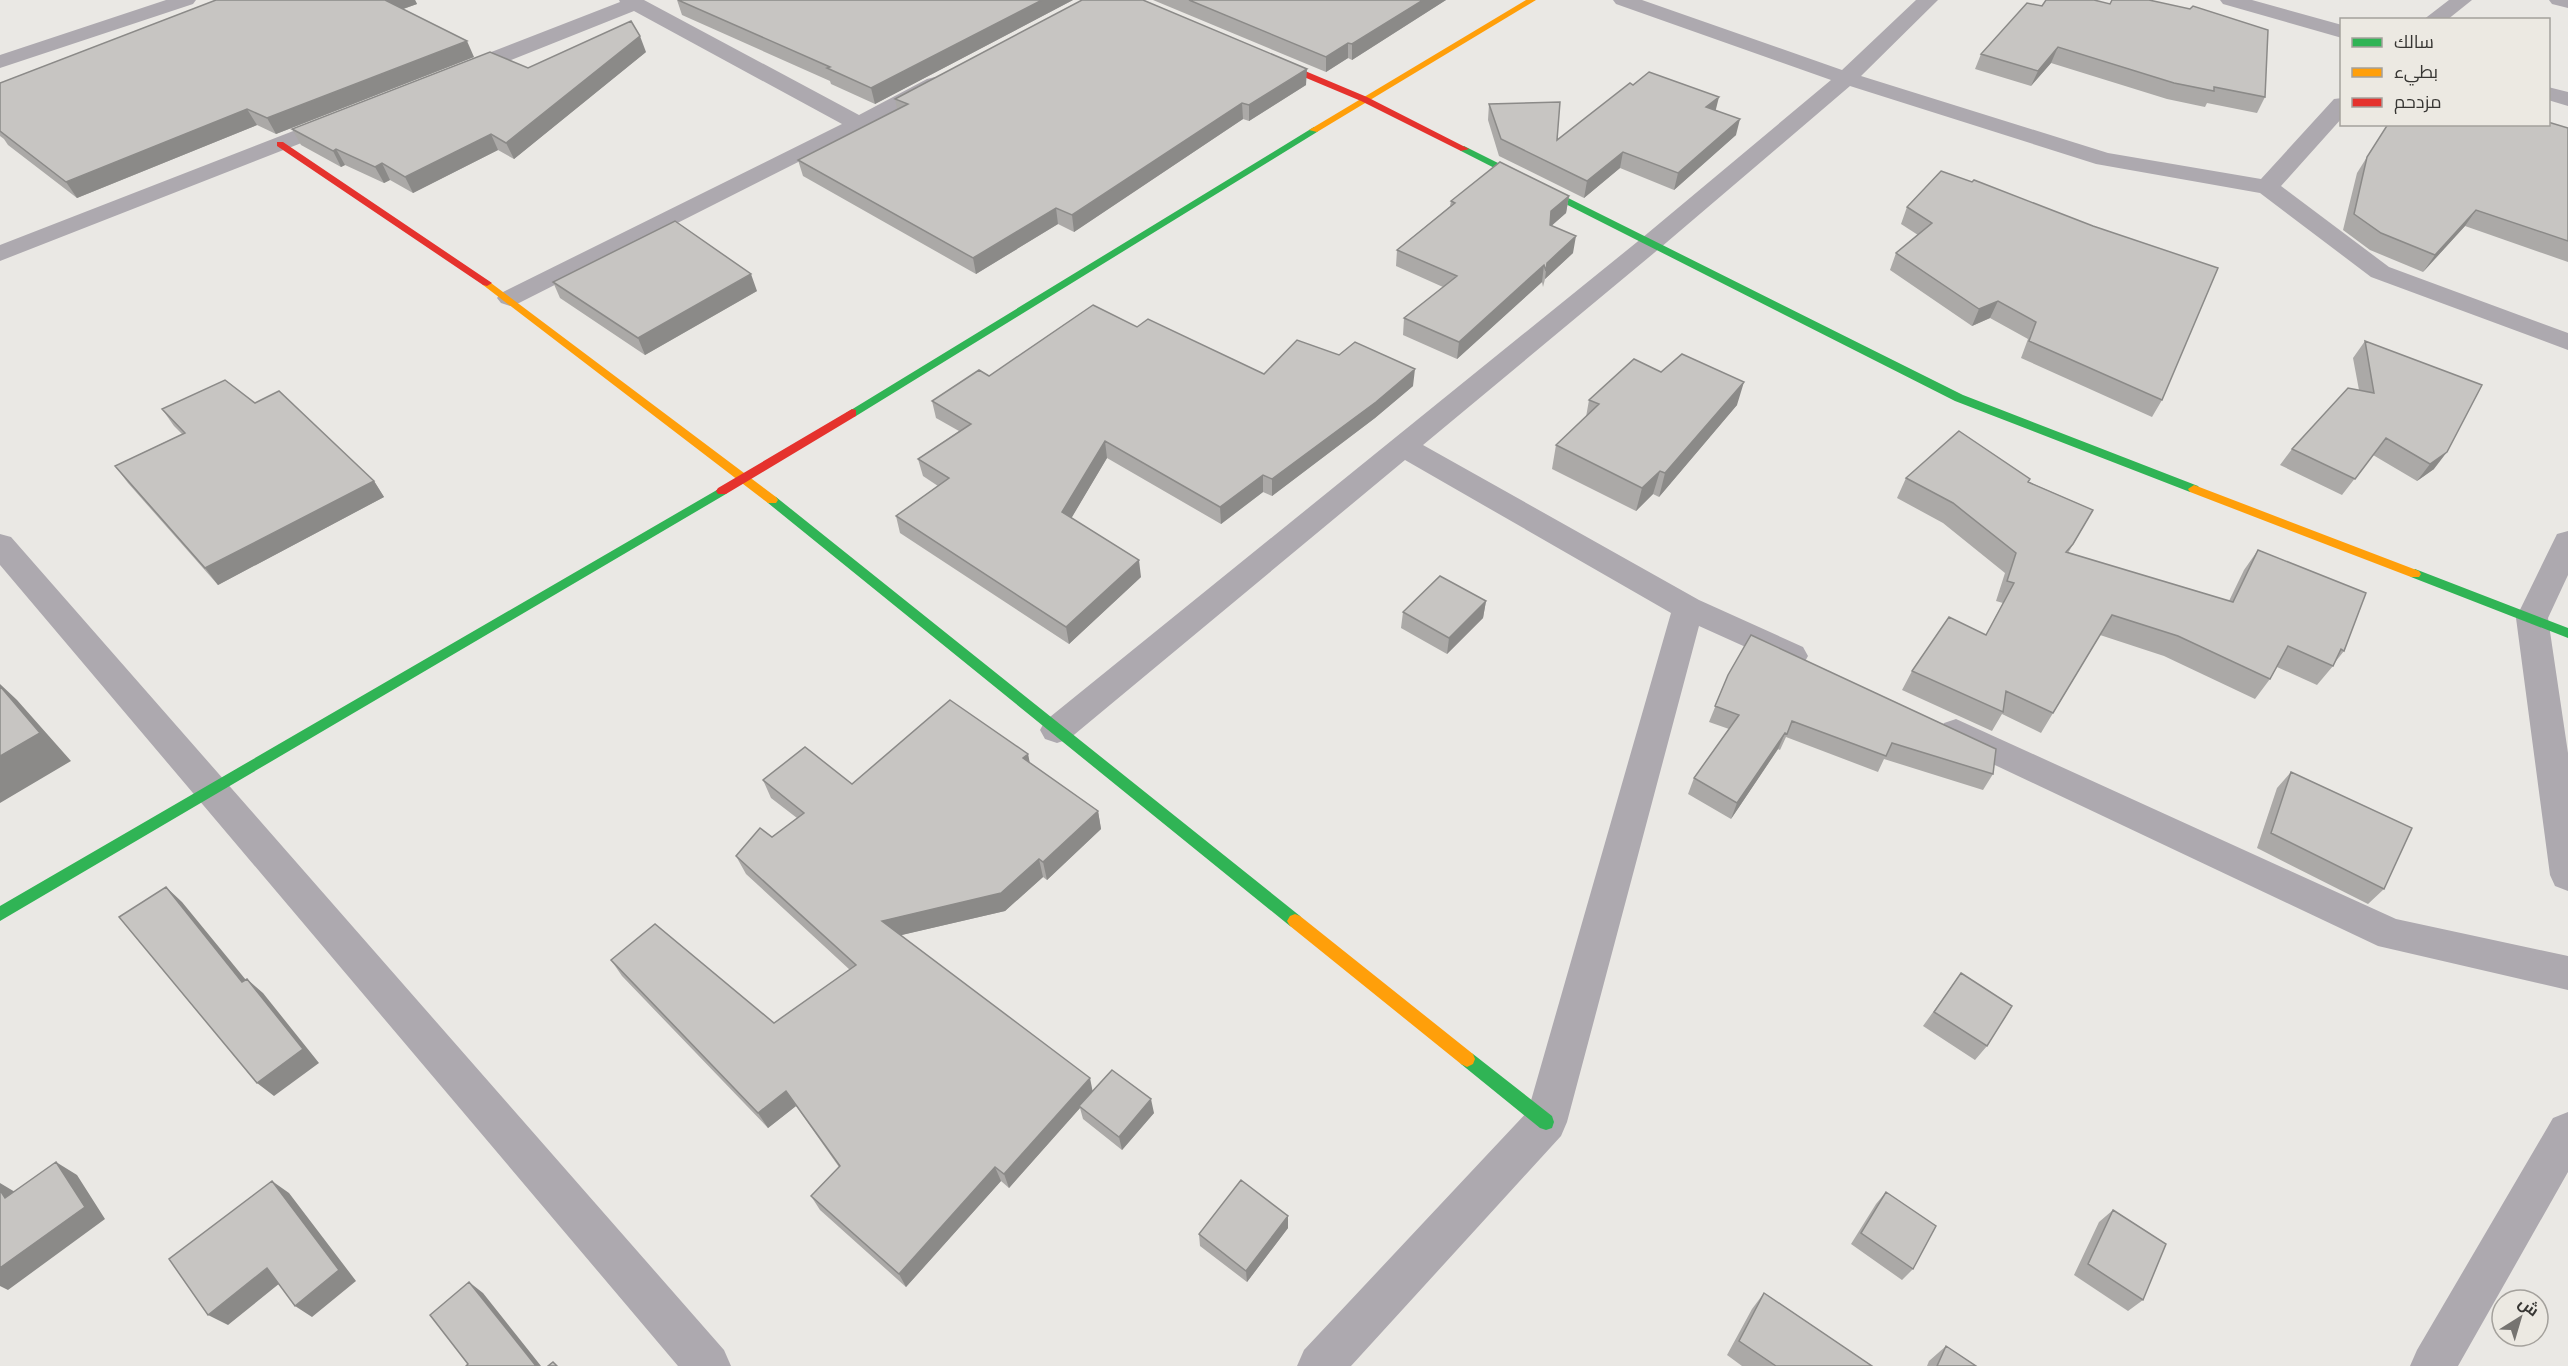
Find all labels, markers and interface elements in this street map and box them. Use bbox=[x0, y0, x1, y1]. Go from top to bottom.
legend bbox=[2340, 18, 2550, 126]
text: سالك bbox=[2394, 32, 2434, 52]
text: بطيء bbox=[2394, 62, 2438, 86]
text: مزدحم bbox=[2394, 92, 2442, 114]
north arrow bbox=[2490, 1288, 2550, 1348]
text: ش bbox=[2515, 1293, 2542, 1320]

